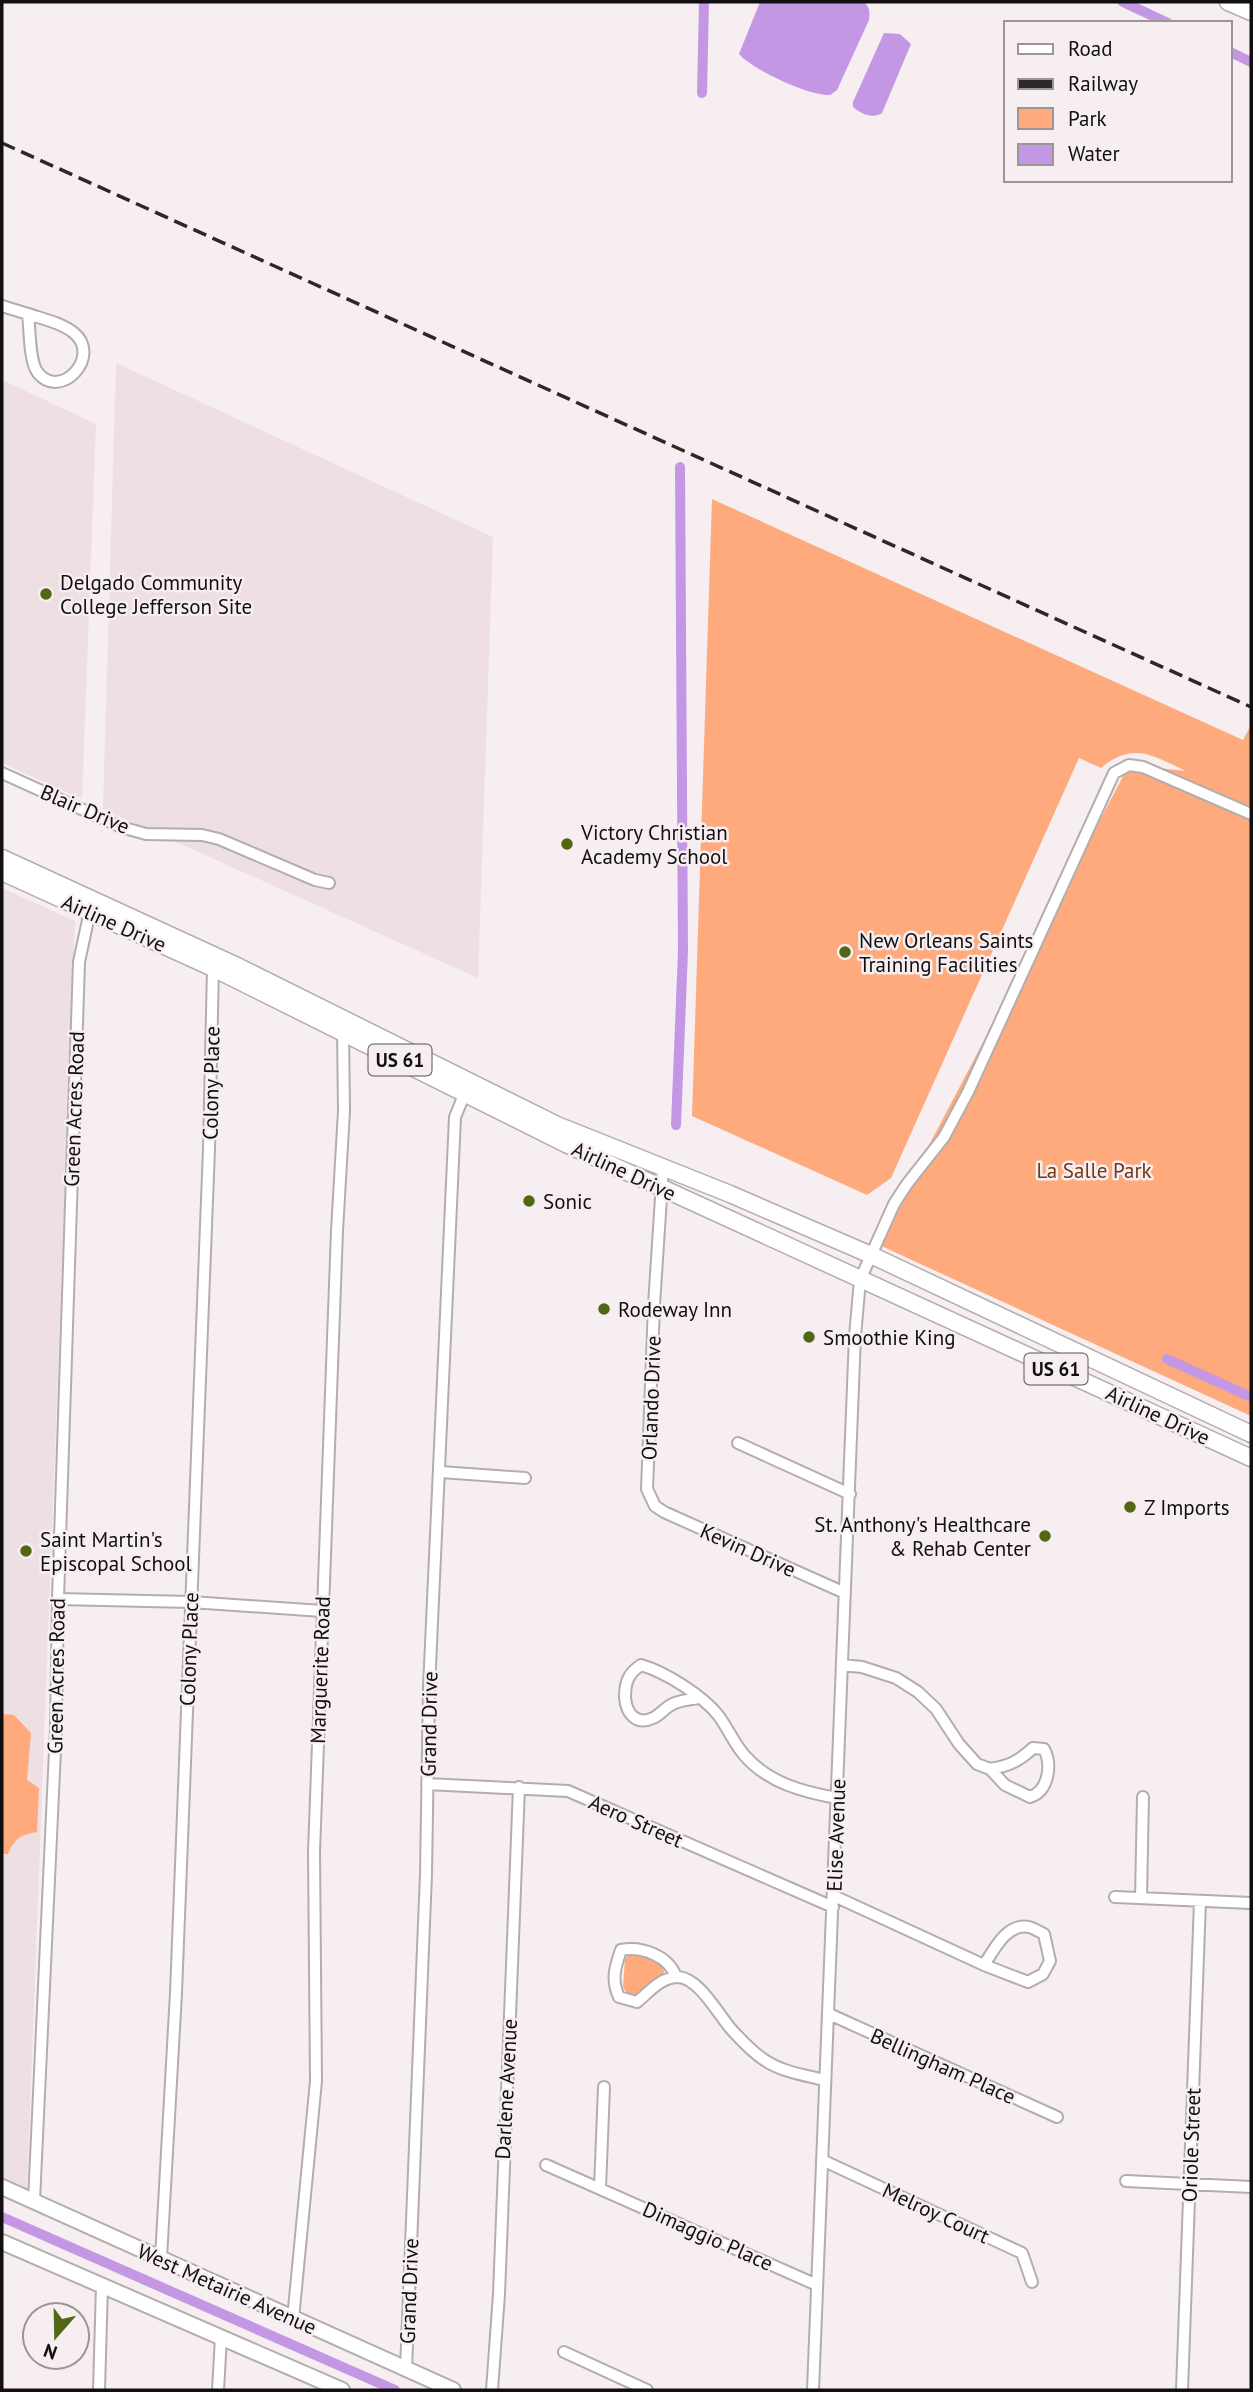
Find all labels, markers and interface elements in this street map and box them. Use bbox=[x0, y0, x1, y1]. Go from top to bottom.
legend bbox=[1004, 21, 1232, 182]
text: Road bbox=[1068, 35, 1112, 62]
text: Railway bbox=[1068, 70, 1138, 97]
text: Park bbox=[1068, 105, 1107, 132]
text: Water bbox=[1068, 140, 1120, 167]
place label: Delgado Community College Jefferson Site bbox=[60, 569, 252, 620]
marker: Delgado Community College Jefferson Site bbox=[38, 586, 54, 602]
street label: Blair Drive bbox=[36, 778, 134, 840]
place label: Victory Christian Academy School bbox=[580, 819, 728, 870]
marker: Victory Christian Academy School bbox=[559, 836, 575, 852]
street label: Airline Drive bbox=[58, 888, 170, 958]
place label: New Orleans Saints Training Facilities bbox=[859, 927, 1033, 978]
marker: New Orleans Saints Training Facilities bbox=[837, 944, 853, 960]
street label: Colony Place bbox=[197, 1026, 225, 1140]
street label: Green Acres Road bbox=[58, 1031, 90, 1187]
road number: US 61 bbox=[368, 1044, 432, 1076]
street label: Airline Drive bbox=[568, 1135, 680, 1207]
park label: La Salle Park bbox=[1036, 1157, 1152, 1184]
place label: Sonic bbox=[543, 1188, 592, 1215]
marker: Sonic bbox=[521, 1193, 537, 1209]
place label: Rodeway Inn bbox=[618, 1296, 732, 1323]
marker: Rodeway Inn bbox=[596, 1301, 612, 1317]
place label: Smoothie King bbox=[823, 1324, 955, 1351]
marker: Smoothie King bbox=[801, 1329, 817, 1345]
street label: Orlando Drive bbox=[635, 1335, 667, 1461]
road number: US 61 bbox=[1024, 1354, 1088, 1385]
street label: Airline Drive bbox=[1102, 1379, 1214, 1451]
place label: Z Imports bbox=[1144, 1494, 1230, 1521]
marker: Z Imports bbox=[1122, 1499, 1138, 1515]
place label: St. Anthony's Healthcare & Rehab Center bbox=[814, 1511, 1031, 1562]
street label: Kevin Drive bbox=[696, 1517, 800, 1583]
place label: Saint Martin's Episcopal School bbox=[40, 1526, 192, 1577]
marker: St. Anthony's Healthcare & Rehab Center bbox=[1037, 1528, 1053, 1544]
marker: Saint Martin's Episcopal School bbox=[18, 1543, 34, 1559]
street label: Colony Place bbox=[174, 1592, 204, 1706]
street label: Marguerite Road bbox=[304, 1596, 336, 1744]
street label: Green Acres Road bbox=[41, 1598, 71, 1754]
street label: Grand Drive bbox=[415, 1671, 443, 1777]
street label: Elise Avenue bbox=[821, 1778, 851, 1892]
street label: Aero Street bbox=[585, 1788, 687, 1854]
street label: Darlene Avenue bbox=[489, 2018, 523, 2160]
street label: Bellingham Place bbox=[866, 2022, 1020, 2110]
street label: Oriole Street bbox=[1176, 2087, 1206, 2203]
street label: Melroy Court bbox=[878, 2176, 994, 2250]
street label: Dimaggio Place bbox=[639, 2195, 777, 2277]
street label: West Metairie Avenue bbox=[133, 2237, 321, 2341]
street label: Grand Drive bbox=[394, 2238, 424, 2344]
north arrow bbox=[21, 2301, 91, 2371]
text: N bbox=[40, 2339, 60, 2365]

